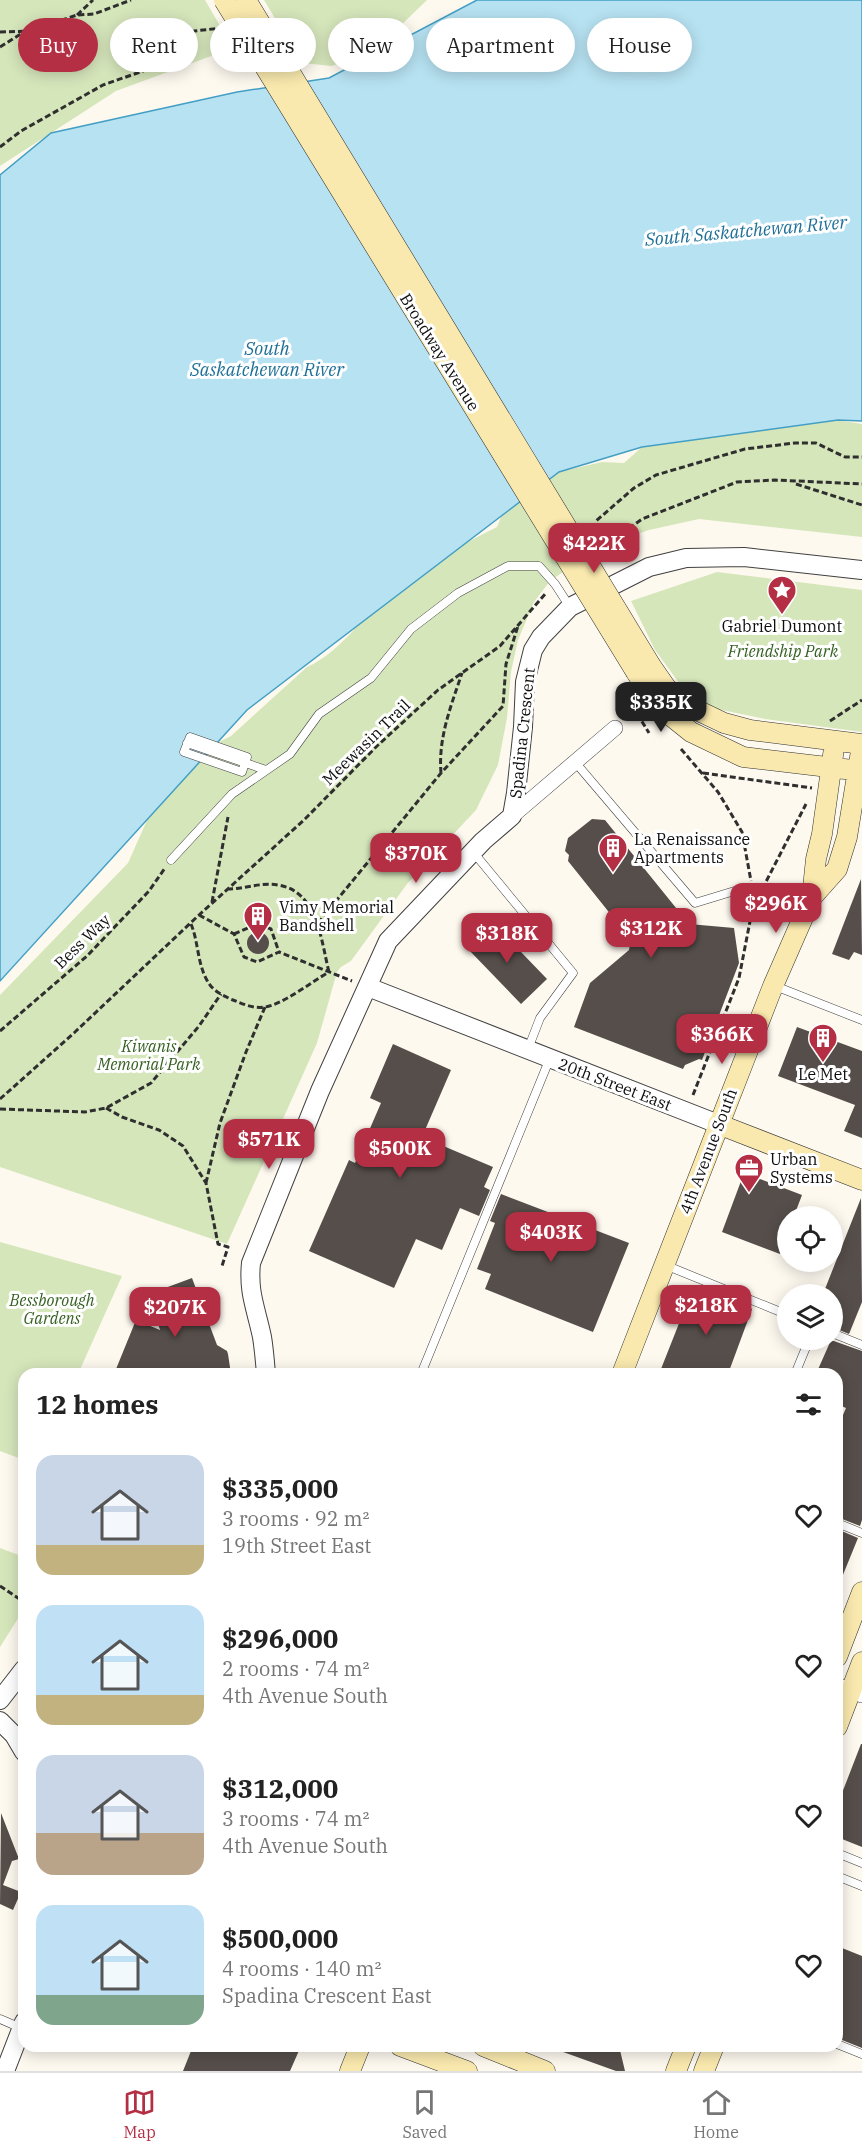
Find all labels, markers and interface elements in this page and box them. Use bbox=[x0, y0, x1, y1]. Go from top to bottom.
chip: Buy bbox=[18, 18, 98, 72]
chip: Rent bbox=[110, 18, 198, 72]
chip: Filters bbox=[210, 18, 316, 72]
chip: New bbox=[328, 18, 414, 72]
chip: Apartment bbox=[426, 18, 575, 72]
chip: House bbox=[587, 18, 692, 72]
water label: South Saskatchewan River bbox=[643, 210, 849, 251]
street label: Broadway Avenue bbox=[396, 290, 484, 414]
water label: South Saskatchewan River bbox=[189, 337, 345, 381]
pin: $422K bbox=[552, 523, 636, 574]
text: $422K bbox=[562, 529, 626, 556]
place icon: Gabriel Dumont bbox=[766, 574, 798, 616]
place label: Gabriel Dumont bbox=[722, 616, 843, 636]
park label: Friendship Park bbox=[727, 641, 839, 661]
street label: Spadina Crescent bbox=[505, 666, 539, 800]
pin: $335K bbox=[619, 682, 703, 733]
text: $335K bbox=[629, 688, 693, 715]
street label: Meewasin Trail bbox=[318, 695, 414, 789]
place label: La Renaissance Apartments bbox=[634, 829, 750, 867]
building icon: La Renaissance Apartments bbox=[597, 832, 629, 874]
pin: $370K bbox=[374, 833, 458, 884]
text: $370K bbox=[384, 839, 448, 866]
pin: $296K bbox=[734, 883, 818, 934]
text: $296K bbox=[744, 889, 808, 916]
place label: Vimy Memorial Bandshell bbox=[279, 897, 394, 935]
building icon: Vimy Memorial Bandshell bbox=[242, 900, 274, 942]
pin: $312K bbox=[609, 908, 693, 959]
street label: Bess Way bbox=[50, 909, 115, 973]
pin: $318K bbox=[465, 913, 549, 964]
text: $312K bbox=[619, 914, 683, 941]
text: $318K bbox=[475, 919, 539, 946]
pin: $366K bbox=[680, 1014, 764, 1065]
text: $366K bbox=[690, 1020, 754, 1047]
building icon: Le Met bbox=[807, 1022, 839, 1064]
park label: Kiwanis Memorial Park bbox=[96, 1036, 201, 1074]
street label: 20th Street East bbox=[556, 1053, 675, 1115]
place label: Le Met bbox=[798, 1064, 848, 1084]
street label: 4th Avenue South bbox=[675, 1085, 741, 1217]
pin: $571K bbox=[227, 1119, 311, 1170]
text: $571K bbox=[237, 1125, 301, 1152]
pin: $500K bbox=[358, 1128, 442, 1179]
text: $500K bbox=[368, 1134, 432, 1161]
place label: Urban Systems bbox=[770, 1149, 833, 1187]
office icon: Urban Systems bbox=[733, 1152, 765, 1194]
map controls bbox=[777, 1206, 843, 1350]
button: locate bbox=[777, 1206, 843, 1272]
pin: $403K bbox=[509, 1212, 593, 1263]
text: $403K bbox=[519, 1218, 583, 1245]
button: layers bbox=[777, 1284, 843, 1350]
pin: $218K bbox=[664, 1285, 748, 1336]
pin: $207K bbox=[133, 1287, 217, 1338]
park label: Bessborough Gardens bbox=[8, 1290, 95, 1328]
text: $218K bbox=[674, 1291, 738, 1318]
text: $207K bbox=[143, 1293, 207, 1320]
text: 12 homes bbox=[36, 1387, 158, 1421]
icon: filters bbox=[792, 1388, 825, 1421]
text: $335,000 bbox=[222, 1471, 338, 1505]
icon: home bbox=[84, 1479, 156, 1551]
icon: heart bbox=[792, 1499, 825, 1532]
text: 3 rooms · 92 m² bbox=[222, 1505, 369, 1532]
text: 19th Street East bbox=[222, 1532, 371, 1559]
text: $296,000 bbox=[222, 1621, 338, 1655]
icon: home bbox=[84, 1629, 156, 1701]
icon: heart bbox=[792, 1649, 825, 1682]
text: 2 rooms · 74 m² bbox=[222, 1655, 369, 1682]
text: 4th Avenue South bbox=[222, 1682, 388, 1709]
text: $312,000 bbox=[222, 1771, 338, 1805]
icon: home bbox=[84, 1779, 156, 1851]
icon: heart bbox=[792, 1799, 825, 1832]
text: 3 rooms · 74 m² bbox=[222, 1805, 369, 1832]
text: 4th Avenue South bbox=[222, 1832, 388, 1859]
text: $500,000 bbox=[222, 1921, 338, 1955]
icon: home bbox=[84, 1929, 156, 2001]
icon: heart bbox=[792, 1949, 825, 1982]
text: 4 rooms · 140 m² bbox=[222, 1955, 381, 1982]
text: Spadina Crescent East bbox=[222, 1982, 432, 2009]
tab: Map bbox=[123, 2086, 156, 2142]
tab: Saved bbox=[402, 2086, 447, 2142]
tab: Home bbox=[693, 2086, 739, 2142]

